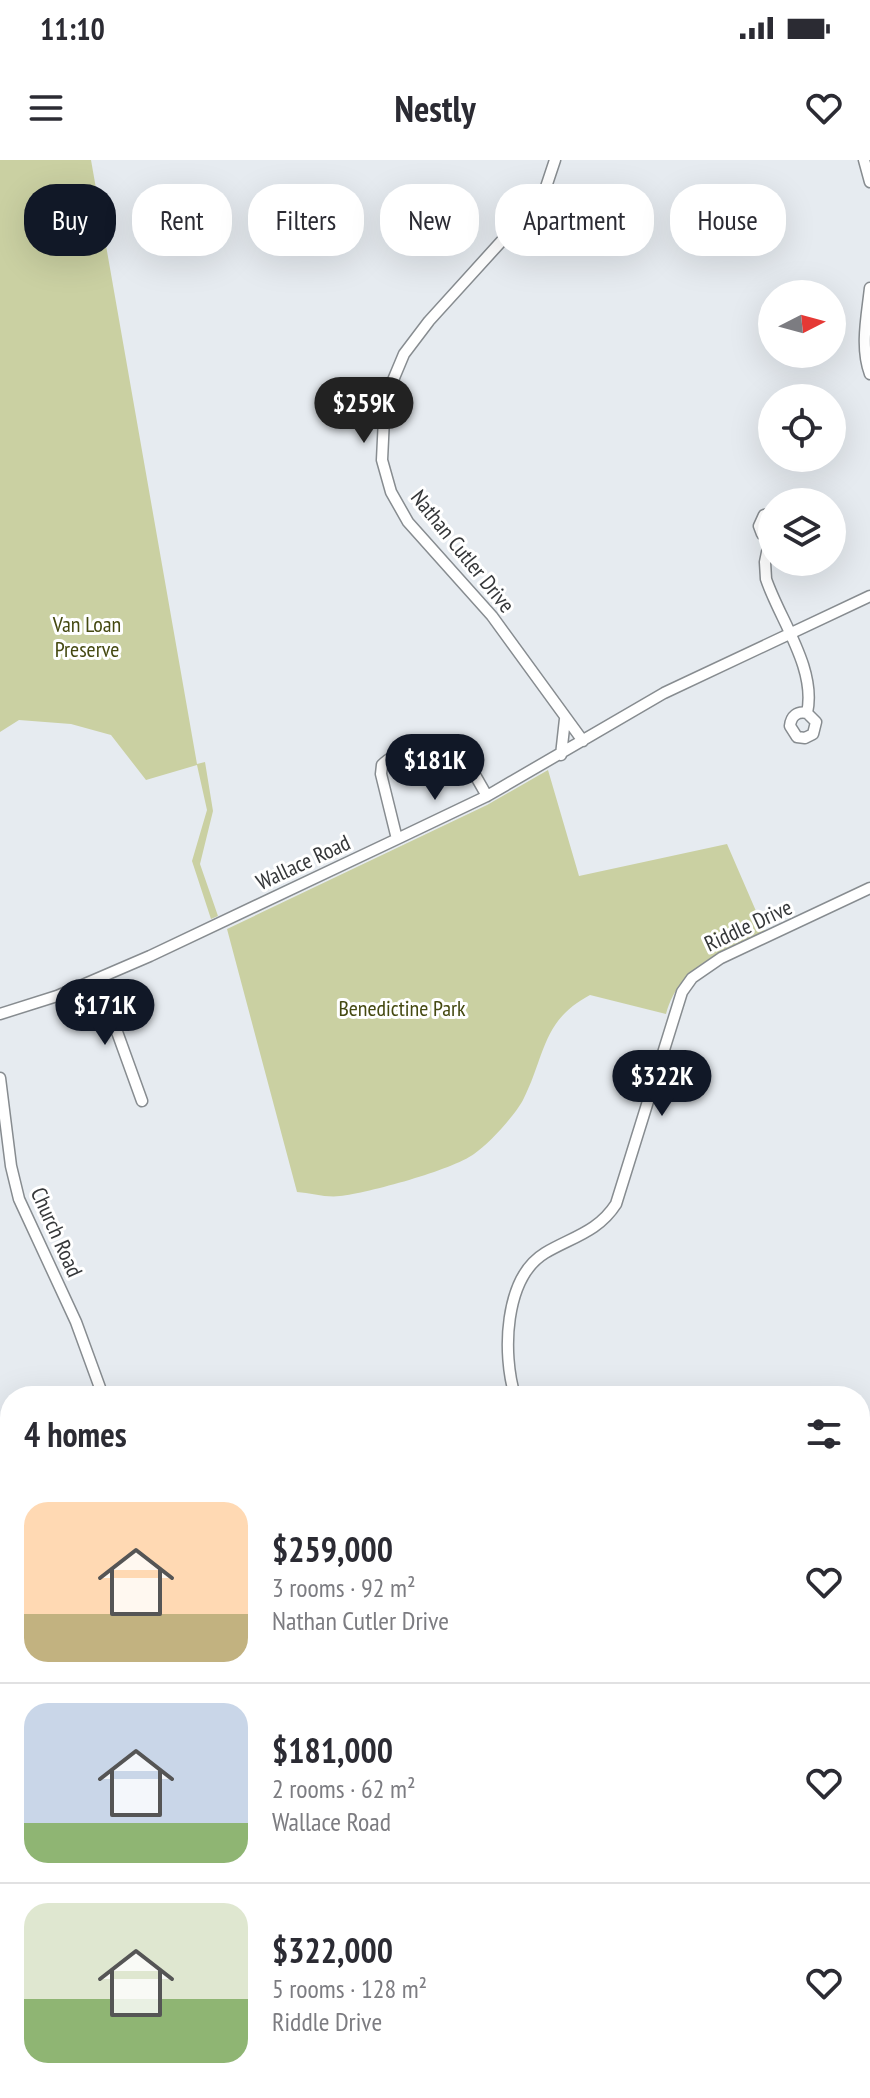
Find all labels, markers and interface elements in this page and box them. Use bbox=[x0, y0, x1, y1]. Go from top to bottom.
text: 11:10 bbox=[40, 9, 105, 48]
text: Nestly bbox=[394, 85, 476, 132]
icon: menu bbox=[24, 86, 68, 130]
icon: heart bbox=[802, 86, 846, 130]
chip: Buy bbox=[24, 184, 116, 256]
chip: Rent bbox=[132, 184, 232, 256]
chip: Filters bbox=[248, 184, 364, 256]
chip: New bbox=[380, 184, 479, 256]
chip: Apartment bbox=[495, 184, 654, 256]
chip: House bbox=[670, 184, 786, 256]
north arrow bbox=[758, 280, 846, 368]
map controls bbox=[758, 280, 846, 576]
pin: $259K bbox=[308, 377, 420, 445]
button: locate bbox=[758, 384, 846, 472]
text: $259K bbox=[332, 386, 396, 419]
street label: Nathan Cutler Drive bbox=[405, 484, 521, 618]
button: layers bbox=[758, 488, 846, 576]
park label: Van Loan Preserve bbox=[52, 610, 121, 663]
pin: $181K bbox=[379, 734, 491, 802]
text: $181K bbox=[403, 743, 467, 776]
street label: Wallace Road bbox=[251, 828, 355, 896]
street label: Riddle Drive bbox=[700, 893, 796, 957]
pin: $171K bbox=[49, 979, 161, 1047]
text: $171K bbox=[73, 988, 137, 1021]
park label: Benedictine Park bbox=[338, 994, 466, 1022]
pin: $322K bbox=[606, 1050, 718, 1118]
text: $322K bbox=[630, 1059, 694, 1092]
street label: Church Road bbox=[25, 1183, 89, 1281]
text: 4 homes bbox=[24, 1412, 127, 1456]
icon: filters bbox=[802, 1412, 846, 1456]
text: $259,000 bbox=[272, 1527, 393, 1571]
icon: home bbox=[88, 1534, 184, 1630]
icon: heart bbox=[802, 1560, 846, 1604]
text: 3 rooms · 92 m² bbox=[272, 1571, 416, 1604]
text: Nathan Cutler Drive bbox=[272, 1604, 449, 1637]
text: $181,000 bbox=[272, 1728, 393, 1772]
icon: home bbox=[88, 1735, 184, 1831]
icon: heart bbox=[802, 1761, 846, 1805]
text: 2 rooms · 62 m² bbox=[272, 1772, 416, 1805]
text: Wallace Road bbox=[272, 1805, 391, 1838]
text: $322,000 bbox=[272, 1928, 393, 1972]
icon: home bbox=[88, 1935, 184, 2031]
icon: heart bbox=[802, 1961, 846, 2005]
text: 5 rooms · 128 m² bbox=[272, 1972, 427, 2005]
text: Riddle Drive bbox=[272, 2005, 382, 2038]

